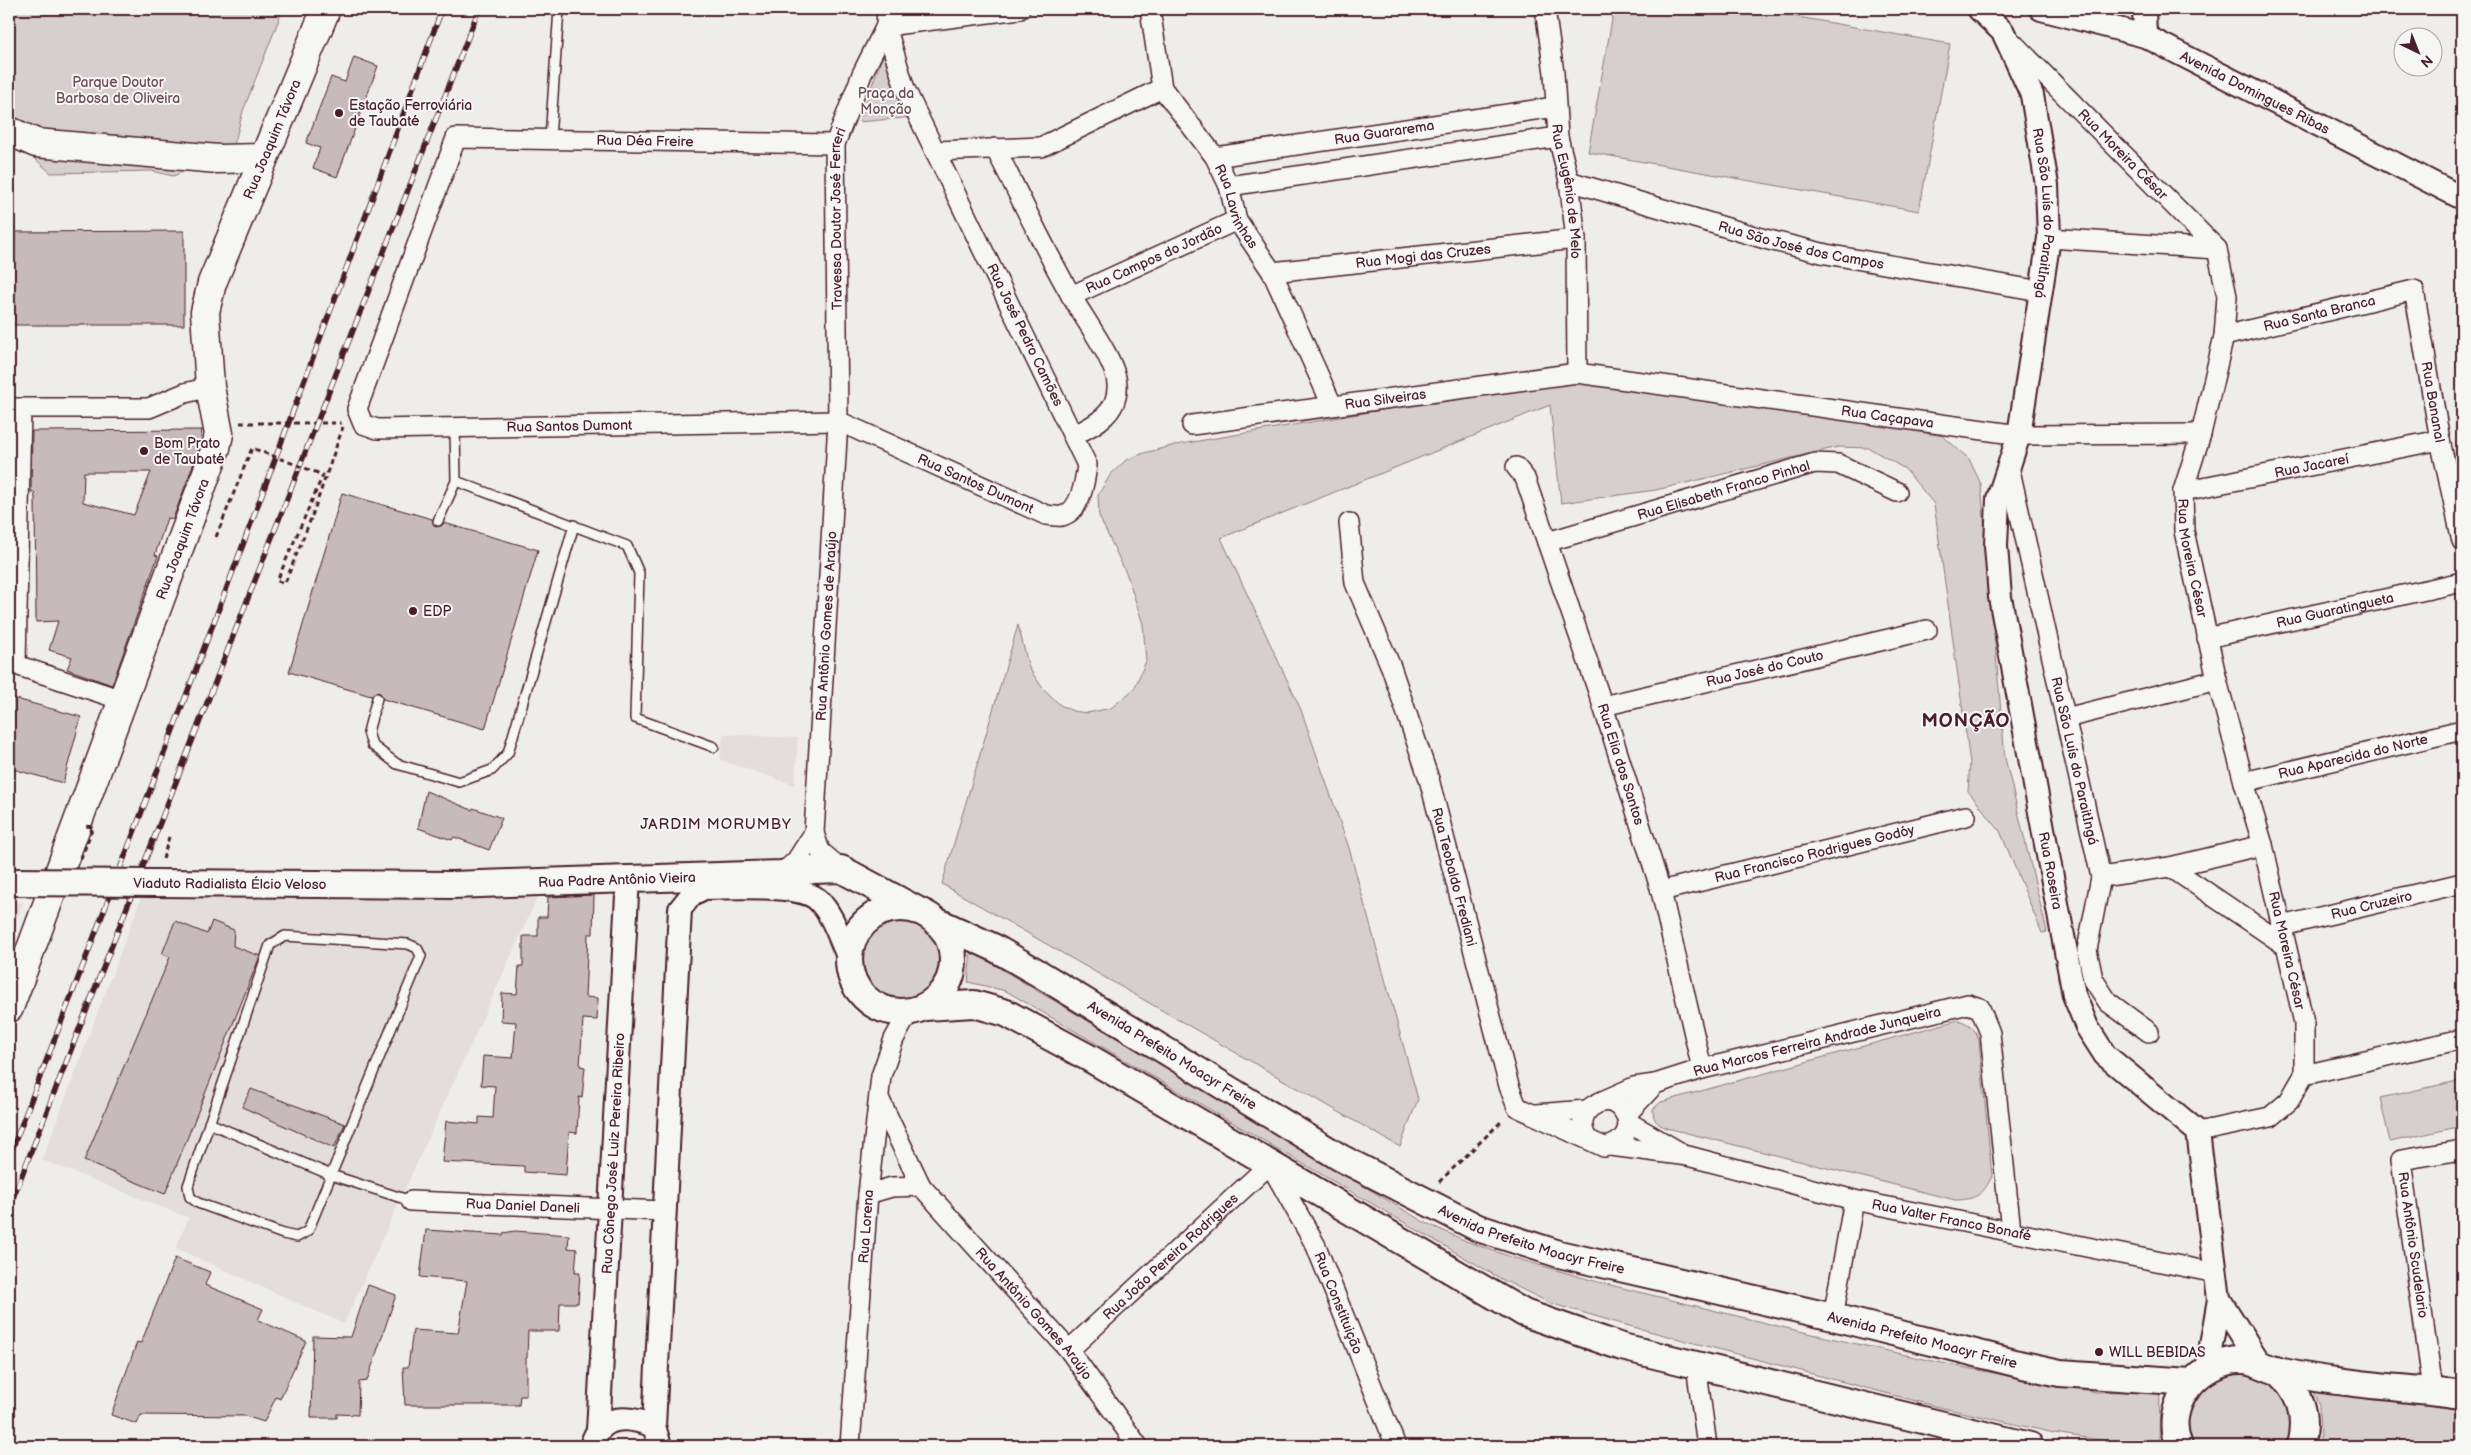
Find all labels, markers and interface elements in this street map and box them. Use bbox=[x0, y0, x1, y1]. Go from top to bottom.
north arrow bbox=[2394, 28, 2444, 78]
street label: Avenida Domingues Ribas bbox=[2177, 47, 2333, 138]
text: N bbox=[2417, 51, 2436, 71]
park label: Parque Doutor Barbosa de Oliveira bbox=[56, 74, 180, 107]
street label: Rua Joaquim Távora bbox=[239, 77, 304, 202]
park label: Praça da Monção bbox=[858, 85, 914, 118]
place label: Estação Ferroviária de Taubaté bbox=[349, 97, 472, 130]
street label: Rua Moreira César bbox=[2074, 105, 2172, 204]
marker: Estação Ferroviária de Taubaté bbox=[333, 107, 345, 119]
street label: Rua Guararema bbox=[1333, 116, 1435, 148]
street label: Rua Eugênio de Melo bbox=[1549, 123, 1585, 259]
street label: Travessa Doutor José Ferreri bbox=[826, 125, 849, 310]
street label: Rua São Luís do ParaitIngá bbox=[2029, 127, 2058, 300]
street label: Rua Déa Freire bbox=[596, 132, 694, 150]
street label: Rua Lavrinhas bbox=[1211, 161, 1262, 252]
street label: Rua São José dos Campos bbox=[1716, 217, 1885, 272]
street label: Rua Campos do Jordão bbox=[1083, 219, 1225, 297]
street label: Rua Mogi das Cruzes bbox=[1355, 240, 1492, 271]
street label: Rua José Pedro Camões bbox=[983, 261, 1067, 409]
street label: Rua Santa Branca bbox=[2261, 291, 2377, 335]
street label: Rua Bananal bbox=[2418, 360, 2449, 444]
street label: Rua Silveiras bbox=[1344, 385, 1427, 413]
street label: Rua Caçapava bbox=[1840, 402, 1935, 431]
street label: Rua Santos Dumont bbox=[506, 416, 633, 435]
place label: Bom Prato de Taubaté bbox=[154, 435, 225, 468]
marker: Bom Prato de Taubaté bbox=[138, 445, 150, 457]
street label: Rua Santos Dumont bbox=[915, 450, 1037, 517]
street label: Rua Jacareí bbox=[2273, 450, 2351, 481]
street label: Rua Elisabeth Franco Pinhal bbox=[1635, 457, 1812, 523]
street label: Rua Joaquim Távora bbox=[152, 476, 213, 602]
street label: Rua Moreira César bbox=[2175, 498, 2212, 620]
street label: Rua Antônio Gomes de Araújo bbox=[812, 531, 840, 721]
street label: Rua Guaratingueta bbox=[2275, 589, 2395, 631]
place label: EDP bbox=[423, 603, 451, 620]
marker: EDP bbox=[407, 605, 419, 617]
street label: Rua José do Couto bbox=[1704, 646, 1825, 690]
street label: Rua São Luís do ParaitIngá bbox=[2048, 675, 2102, 847]
street label: Rua Elia dos Santos bbox=[1594, 701, 1648, 827]
district label: MONÇÃO bbox=[1921, 709, 2011, 733]
street label: Rua Aparecida do Norte bbox=[2276, 730, 2430, 782]
street label: Rua Teobaldo Frediani bbox=[1428, 806, 1481, 948]
district label: JARDIM MORUMBY bbox=[640, 815, 792, 834]
street label: Rua Francisco Rodrigues Godóy bbox=[1713, 820, 1917, 886]
street label: Rua Roseira bbox=[2035, 830, 2066, 911]
street label: Rua Padre Antônio Vieira bbox=[538, 868, 696, 891]
street label: Viaduto Radialista Élcio Veloso bbox=[133, 874, 327, 893]
street label: Rua Cruzeiro bbox=[2329, 887, 2414, 923]
street label: Rua Moreira César bbox=[2265, 889, 2309, 1012]
street label: Avenida Prefeito Moacyr Freire bbox=[1085, 997, 1260, 1113]
street label: Rua Marcos Ferreira Andrade Junqueira bbox=[1691, 1002, 1943, 1080]
street label: Rua Cônego José Luiz Pereira Ribeiro bbox=[598, 1032, 628, 1274]
street label: Rua Antônio Scudelario bbox=[2394, 1171, 2432, 1319]
street label: Rua Lorena bbox=[855, 1189, 877, 1264]
street label: Rua João Pereira Rodrigues bbox=[1099, 1189, 1242, 1323]
street label: Rua Daniel Daneli bbox=[465, 1195, 580, 1216]
street label: Rua Valter Franco Bonafé bbox=[1870, 1195, 2034, 1244]
street label: Avenida Prefeito Moacyr Freire bbox=[1436, 1201, 1626, 1277]
street label: Rua Antônio Gomes Araújo bbox=[972, 1244, 1096, 1383]
street label: Rua Constituição bbox=[1311, 1249, 1367, 1356]
street label: Avenida Prefeito Moacyr Freire bbox=[1826, 1308, 2019, 1372]
place label: WILL BEBIDAS bbox=[2109, 1344, 2206, 1361]
marker: WILL BEBIDAS bbox=[2093, 1346, 2105, 1358]

